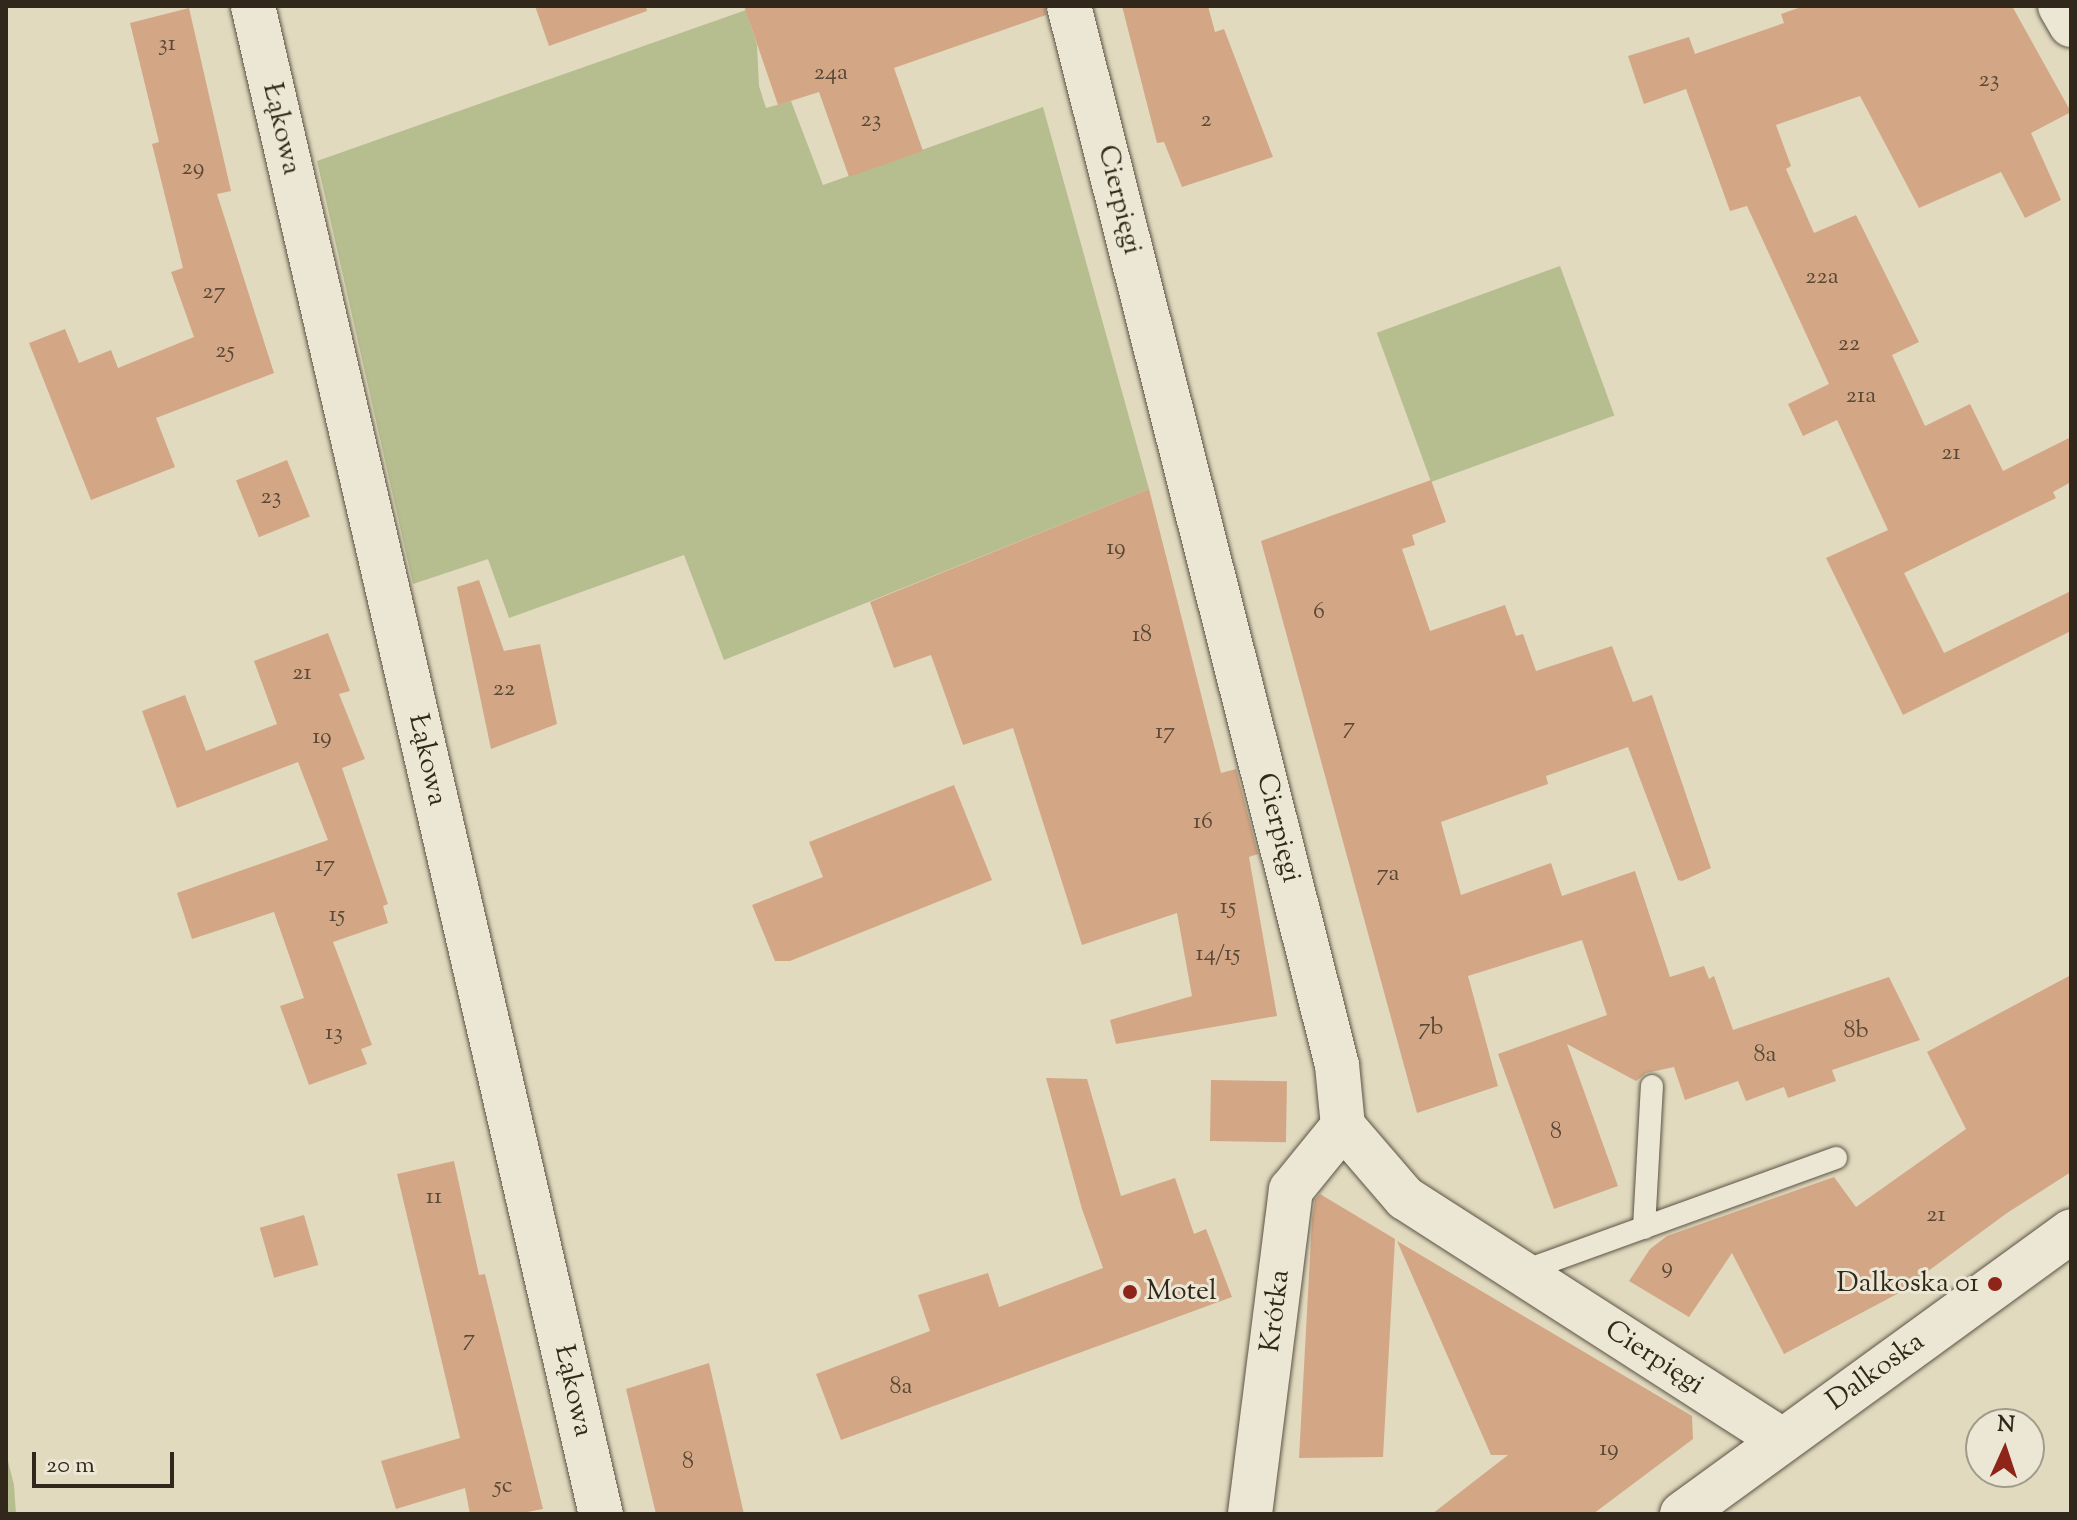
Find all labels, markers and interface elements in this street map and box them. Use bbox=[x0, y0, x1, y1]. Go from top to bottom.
house number: 31 bbox=[158, 31, 176, 59]
house number: 24a bbox=[814, 60, 848, 88]
house number: 23 bbox=[1979, 67, 1999, 95]
street label: Łąkowa bbox=[254, 80, 308, 178]
house number: 23 bbox=[861, 107, 881, 135]
house number: 2 bbox=[1200, 107, 1212, 135]
street label: Cierpięgi bbox=[1089, 142, 1149, 258]
house number: 29 bbox=[182, 155, 204, 183]
house number: 22a bbox=[1805, 264, 1839, 292]
house number: 27 bbox=[202, 279, 226, 307]
house number: 22 bbox=[1838, 331, 1860, 359]
house number: 25 bbox=[215, 338, 235, 366]
house number: 21a bbox=[1846, 383, 1876, 411]
house number: 21 bbox=[1941, 440, 1961, 468]
house number: 23 bbox=[261, 484, 281, 512]
house number: 19 bbox=[1106, 535, 1126, 563]
house number: 6 bbox=[1313, 599, 1325, 627]
house number: 18 bbox=[1132, 622, 1152, 650]
house number: 21 bbox=[292, 660, 312, 688]
house number: 22 bbox=[493, 676, 515, 704]
street label: Łąkowa bbox=[400, 711, 454, 809]
house number: 7 bbox=[1343, 714, 1355, 742]
house number: 17 bbox=[1155, 719, 1175, 747]
house number: 19 bbox=[312, 724, 332, 752]
street label: Cierpięgi bbox=[1248, 770, 1308, 886]
house number: 16 bbox=[1193, 809, 1213, 837]
house number: 17 bbox=[315, 852, 335, 880]
house number: 7a bbox=[1376, 861, 1400, 889]
house number: 15 bbox=[1220, 894, 1236, 922]
house number: 15 bbox=[329, 902, 345, 930]
house number: 14/15 bbox=[1196, 941, 1240, 969]
house number: 7b bbox=[1419, 1015, 1443, 1043]
house number: 8b bbox=[1843, 1018, 1869, 1046]
house number: 13 bbox=[325, 1020, 343, 1048]
house number: 8a bbox=[1753, 1042, 1777, 1070]
house number: 8 bbox=[1550, 1119, 1562, 1147]
house number: 11 bbox=[426, 1184, 442, 1212]
house number: 21 bbox=[1926, 1202, 1946, 1230]
house number: 9 bbox=[1661, 1254, 1673, 1282]
place label: Dalkoska 01 bbox=[1837, 1267, 1979, 1301]
street label: Krótka bbox=[1254, 1268, 1298, 1354]
place label: Motel bbox=[1146, 1275, 1217, 1309]
marker: Dalkoska 01 bbox=[1986, 1275, 2004, 1293]
marker: Motel bbox=[1121, 1283, 1139, 1301]
street label: Cierpięgi bbox=[1598, 1314, 1710, 1402]
street label: Dalkoska bbox=[1821, 1325, 1931, 1419]
house number: 7 bbox=[463, 1326, 475, 1354]
street label: Łąkowa bbox=[546, 1342, 600, 1440]
house number: 8a bbox=[889, 1374, 913, 1402]
north arrow bbox=[1965, 1408, 2045, 1488]
text: N bbox=[1997, 1410, 2016, 1442]
scale bar bbox=[36, 1436, 178, 1486]
house number: 19 bbox=[1599, 1436, 1619, 1464]
text: 20 m bbox=[46, 1449, 95, 1483]
house number: 8 bbox=[682, 1449, 694, 1477]
house number: 5c bbox=[493, 1473, 513, 1501]

